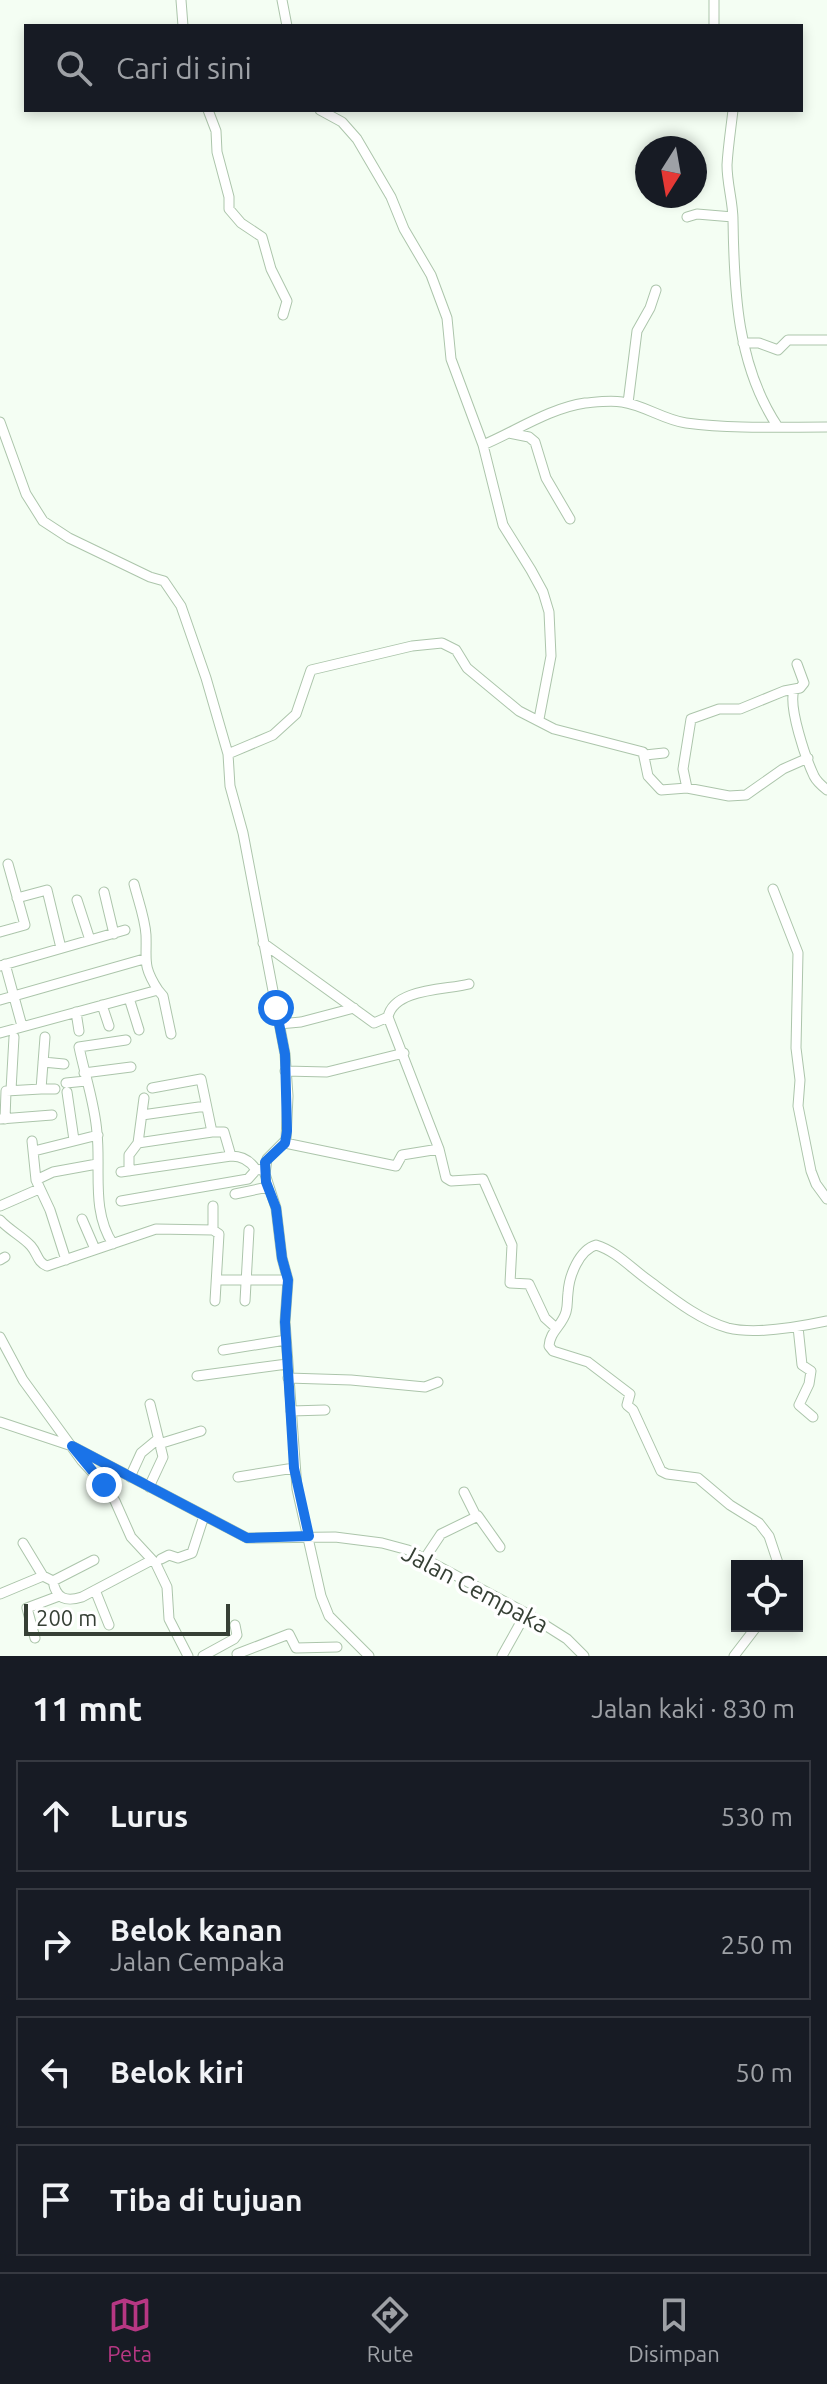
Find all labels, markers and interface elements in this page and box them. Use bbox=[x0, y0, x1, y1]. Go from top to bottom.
search box bbox=[24, 24, 803, 112]
icon: search bbox=[52, 46, 96, 90]
text: Cari di sini bbox=[116, 51, 252, 85]
north arrow bbox=[635, 136, 707, 208]
route start bbox=[258, 990, 294, 1026]
route end bbox=[86, 1467, 122, 1503]
street label: Jalan Cempaka bbox=[398, 1539, 553, 1638]
map controls bbox=[731, 1560, 803, 1632]
button: locate bbox=[731, 1560, 803, 1632]
scale bar bbox=[24, 1600, 230, 1636]
text: 200 m bbox=[36, 1605, 97, 1630]
text: 11 mnt bbox=[32, 1689, 142, 1727]
text: Jalan kaki · 830 m bbox=[591, 1694, 795, 1723]
icon: ahead bbox=[34, 1794, 78, 1838]
text: Lurus bbox=[110, 1799, 188, 1833]
text: 530 m bbox=[721, 1802, 793, 1831]
text: Belok kanan bbox=[110, 1913, 283, 1947]
icon: right bbox=[34, 1922, 78, 1966]
text: 250 m bbox=[721, 1930, 793, 1959]
text: Jalan Cempaka bbox=[110, 1947, 285, 1976]
icon: left bbox=[34, 2050, 78, 2094]
text: Belok kiri bbox=[110, 2055, 244, 2089]
text: 50 m bbox=[735, 2058, 793, 2087]
icon: arrive bbox=[34, 2178, 78, 2222]
text: Tiba di tujuan bbox=[110, 2183, 303, 2217]
tab: Peta bbox=[107, 2293, 152, 2366]
tab: Rute bbox=[367, 2293, 414, 2366]
tab: Disimpan bbox=[628, 2293, 720, 2366]

